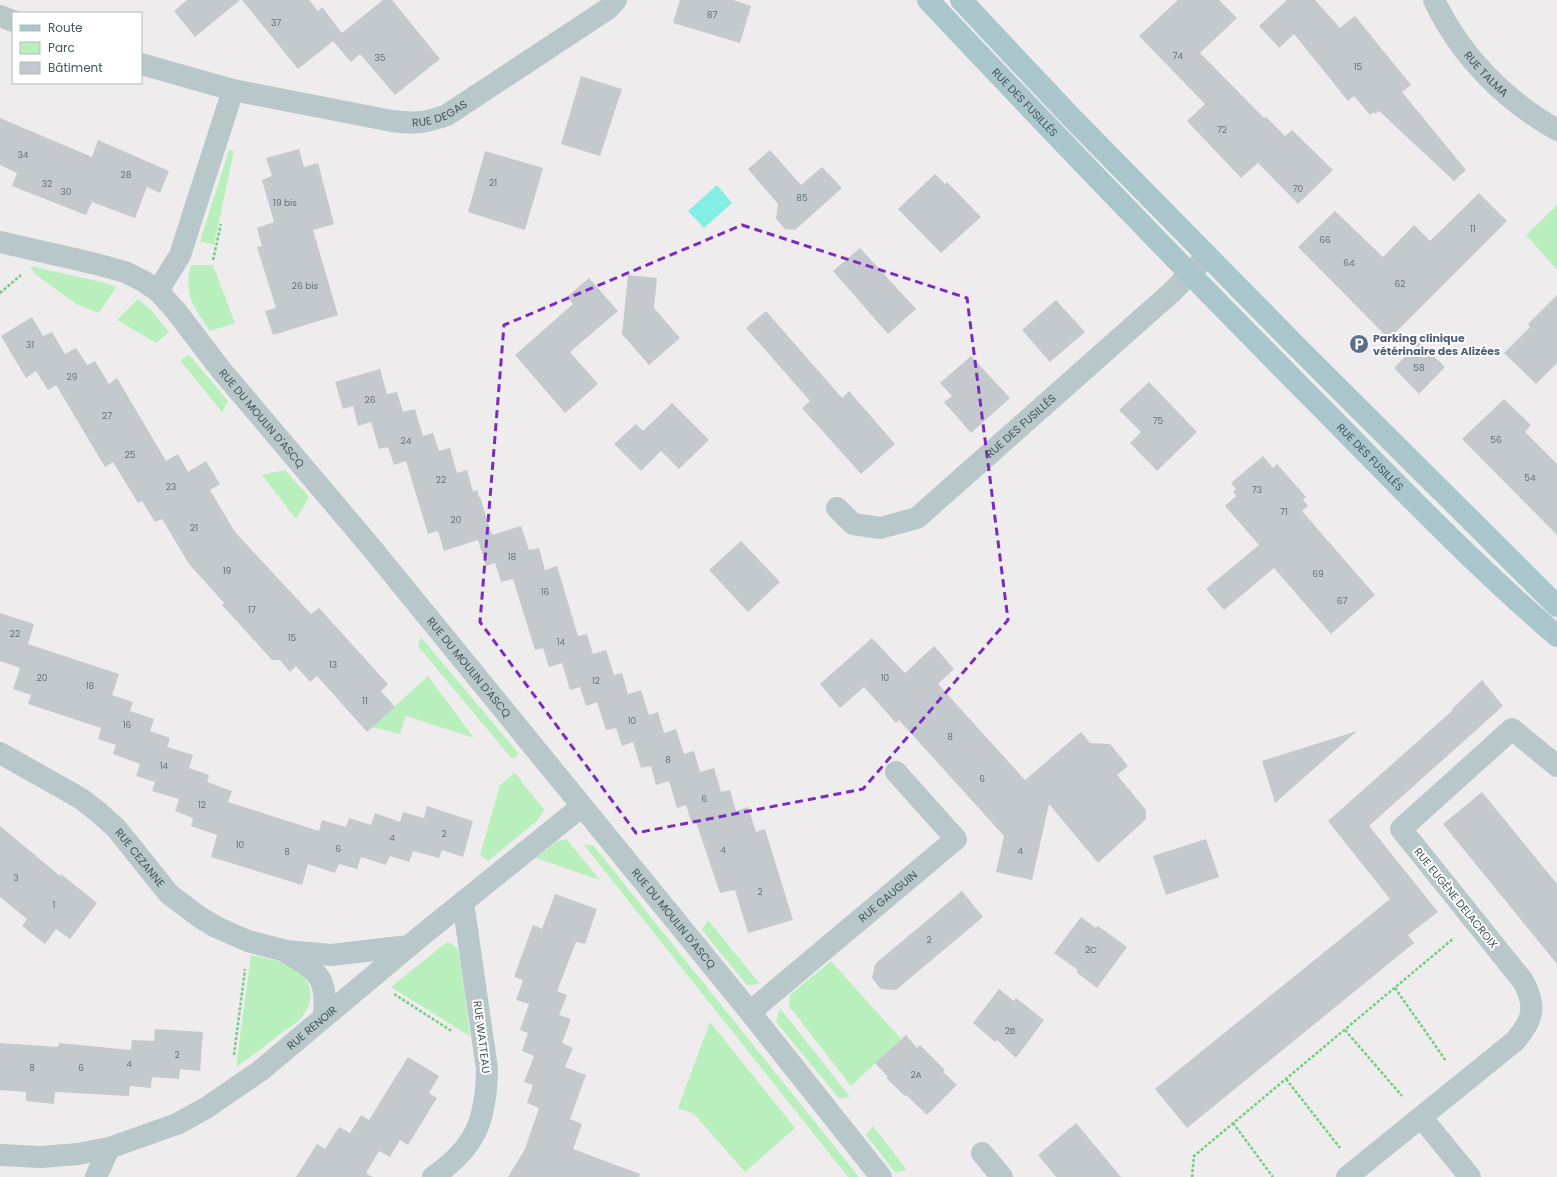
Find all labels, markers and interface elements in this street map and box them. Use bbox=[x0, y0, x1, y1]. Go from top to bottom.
house number: 87 bbox=[707, 9, 717, 21]
legend bbox=[12, 12, 142, 84]
house number: 37 bbox=[271, 17, 281, 29]
text: Route bbox=[48, 19, 82, 36]
text: Parc bbox=[48, 39, 75, 56]
street label: RUE TALMA bbox=[1460, 48, 1512, 101]
house number: 74 bbox=[1173, 50, 1184, 62]
house number: 35 bbox=[375, 52, 386, 64]
text: Bâtiment bbox=[48, 59, 103, 76]
house number: 15 bbox=[1354, 61, 1363, 73]
street label: RUE DES FUSILLÉS bbox=[988, 64, 1062, 140]
street label: RUE DEGAS bbox=[412, 96, 470, 131]
house number: 72 bbox=[1217, 124, 1227, 136]
house number: 34 bbox=[18, 149, 29, 161]
house number: 28 bbox=[121, 169, 132, 181]
house number: 21 bbox=[489, 177, 497, 189]
house number: 32 bbox=[42, 178, 52, 190]
house number: 70 bbox=[1293, 183, 1304, 195]
house number: 30 bbox=[61, 186, 72, 198]
house number: 85 bbox=[796, 192, 808, 204]
house number: 19 bis bbox=[273, 197, 297, 209]
house number: 11 bbox=[1470, 223, 1476, 235]
house number: 66 bbox=[1319, 234, 1331, 246]
house number: 64 bbox=[1343, 257, 1355, 269]
house number: 62 bbox=[1395, 278, 1405, 290]
house number: 26 bis bbox=[292, 280, 318, 292]
place label: Parking clinique vétérinaire des Alizées bbox=[1373, 330, 1500, 359]
parking icon: Parking clinique vétérinaire des Alizées bbox=[1348, 333, 1370, 355]
house number: 31 bbox=[26, 339, 34, 351]
house number: 58 bbox=[1413, 362, 1425, 374]
street label: RUE DU MOULIN D'ASCQ bbox=[215, 365, 309, 471]
house number: 29 bbox=[67, 371, 78, 383]
street label: RUE DES FUSILLÉS bbox=[982, 390, 1060, 462]
house number: 26 bbox=[365, 394, 376, 406]
house number: 27 bbox=[102, 410, 112, 422]
house number: 75 bbox=[1153, 415, 1164, 427]
street label: RUE DES FUSILLÉS bbox=[1333, 420, 1407, 495]
house number: 56 bbox=[1490, 434, 1502, 446]
house number: 24 bbox=[401, 435, 412, 447]
house number: 25 bbox=[125, 449, 136, 461]
house number: 54 bbox=[1524, 472, 1536, 484]
house number: 22 bbox=[436, 474, 446, 486]
house number: 23 bbox=[166, 481, 176, 493]
house number: 73 bbox=[1252, 484, 1262, 496]
house number: 71 bbox=[1280, 506, 1288, 518]
house number: 20 bbox=[451, 514, 462, 526]
house number: 21 bbox=[190, 522, 198, 534]
house number: 18 bbox=[508, 551, 517, 563]
house number: 19 bbox=[223, 565, 232, 577]
house number: 69 bbox=[1312, 568, 1324, 580]
house number: 16 bbox=[541, 586, 550, 598]
house number: 67 bbox=[1337, 595, 1347, 607]
house number: 17 bbox=[248, 604, 256, 616]
street label: RUE DU MOULIN D'ASCQ bbox=[423, 614, 515, 721]
house number: 22 bbox=[10, 628, 20, 640]
house number: 15 bbox=[288, 632, 297, 644]
house number: 14 bbox=[557, 636, 566, 648]
house number: 13 bbox=[329, 659, 337, 671]
house number: 20 bbox=[37, 672, 48, 684]
house number: 10 bbox=[881, 672, 890, 684]
house number: 12 bbox=[592, 675, 600, 687]
house number: 18 bbox=[86, 680, 95, 692]
house number: 11 bbox=[362, 695, 368, 707]
house number: 10 bbox=[628, 715, 637, 727]
house number: 16 bbox=[123, 719, 132, 731]
house number: 8 bbox=[947, 731, 953, 743]
house number: 8 bbox=[665, 754, 671, 766]
house number: 14 bbox=[160, 760, 169, 772]
house number: 6 bbox=[979, 773, 985, 785]
house number: 6 bbox=[701, 793, 707, 805]
house number: 12 bbox=[198, 799, 206, 811]
street label: RUE CEZANNE bbox=[111, 825, 169, 891]
house number: 2 bbox=[441, 828, 447, 840]
house number: 4 bbox=[389, 832, 395, 844]
house number: 10 bbox=[236, 839, 245, 851]
house number: 6 bbox=[335, 843, 341, 855]
house number: 4 bbox=[720, 844, 726, 856]
street label: RUE EUGÈNE DELACROIX bbox=[1410, 844, 1502, 952]
house number: 4 bbox=[1017, 845, 1023, 857]
house number: 8 bbox=[284, 846, 290, 858]
street label: RUE DU MOULIN D'ASCQ bbox=[628, 865, 720, 972]
street label: RUE GAUGUIN bbox=[855, 867, 921, 926]
house number: 3 bbox=[13, 872, 19, 884]
house number: 2 bbox=[757, 886, 763, 898]
house number: 1 bbox=[53, 899, 56, 911]
house number: 2 bbox=[926, 934, 932, 946]
house number: 2C bbox=[1085, 944, 1097, 956]
street label: RUE WATTEAU bbox=[470, 1000, 494, 1074]
street label: RUE RENOIR bbox=[283, 1002, 340, 1053]
house number: 2B bbox=[1005, 1025, 1016, 1037]
house number: 2 bbox=[174, 1049, 180, 1061]
house number: 4 bbox=[126, 1058, 132, 1070]
house number: 8 bbox=[29, 1062, 35, 1074]
house number: 6 bbox=[78, 1062, 84, 1074]
house number: 2A bbox=[910, 1069, 922, 1081]

